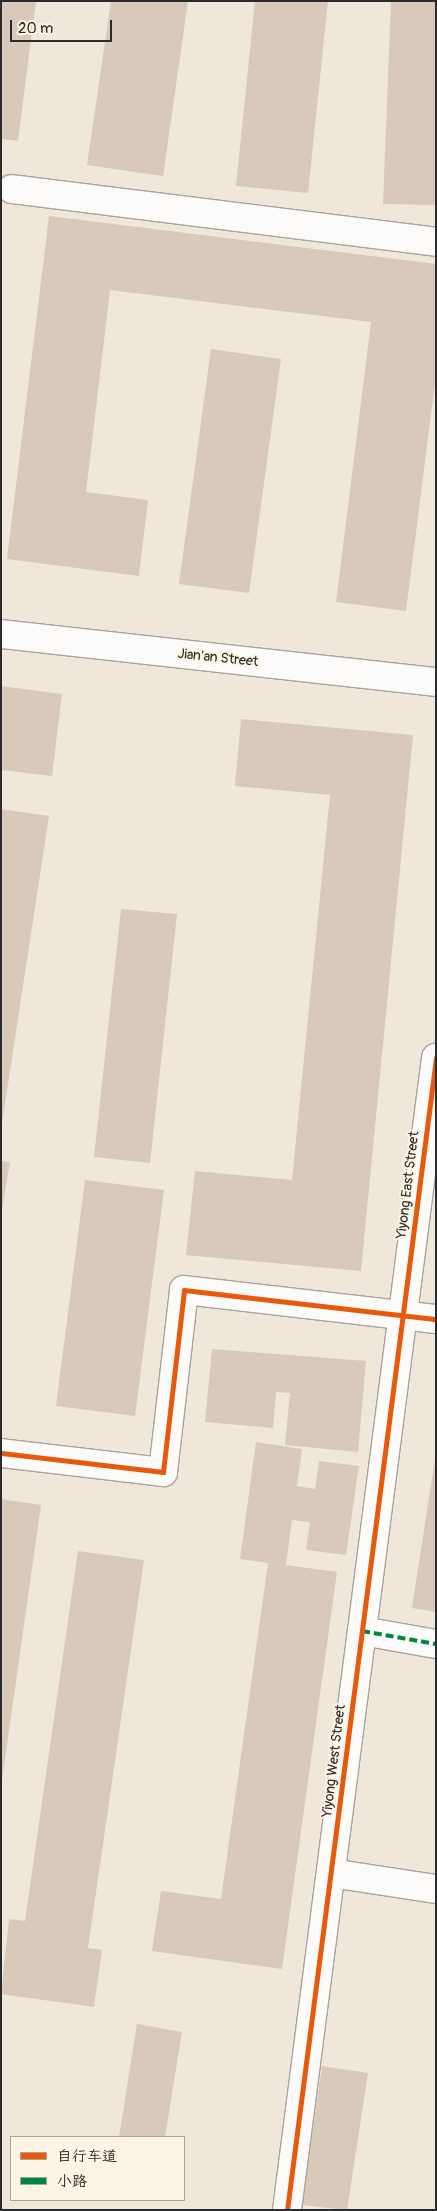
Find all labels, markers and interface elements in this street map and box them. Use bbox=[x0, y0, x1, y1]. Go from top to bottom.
scale bar bbox=[12, 10, 115, 42]
text: 20 m bbox=[18, 19, 53, 38]
street label: Jian'an Street bbox=[177, 645, 259, 671]
street label: Yiyong East Street bbox=[393, 1130, 423, 1240]
street label: Yiyong West Street bbox=[319, 1704, 349, 1818]
legend bbox=[10, 2136, 185, 2201]
text: 自行车道 bbox=[57, 2147, 117, 2166]
text: 小路 bbox=[57, 2172, 87, 2191]

